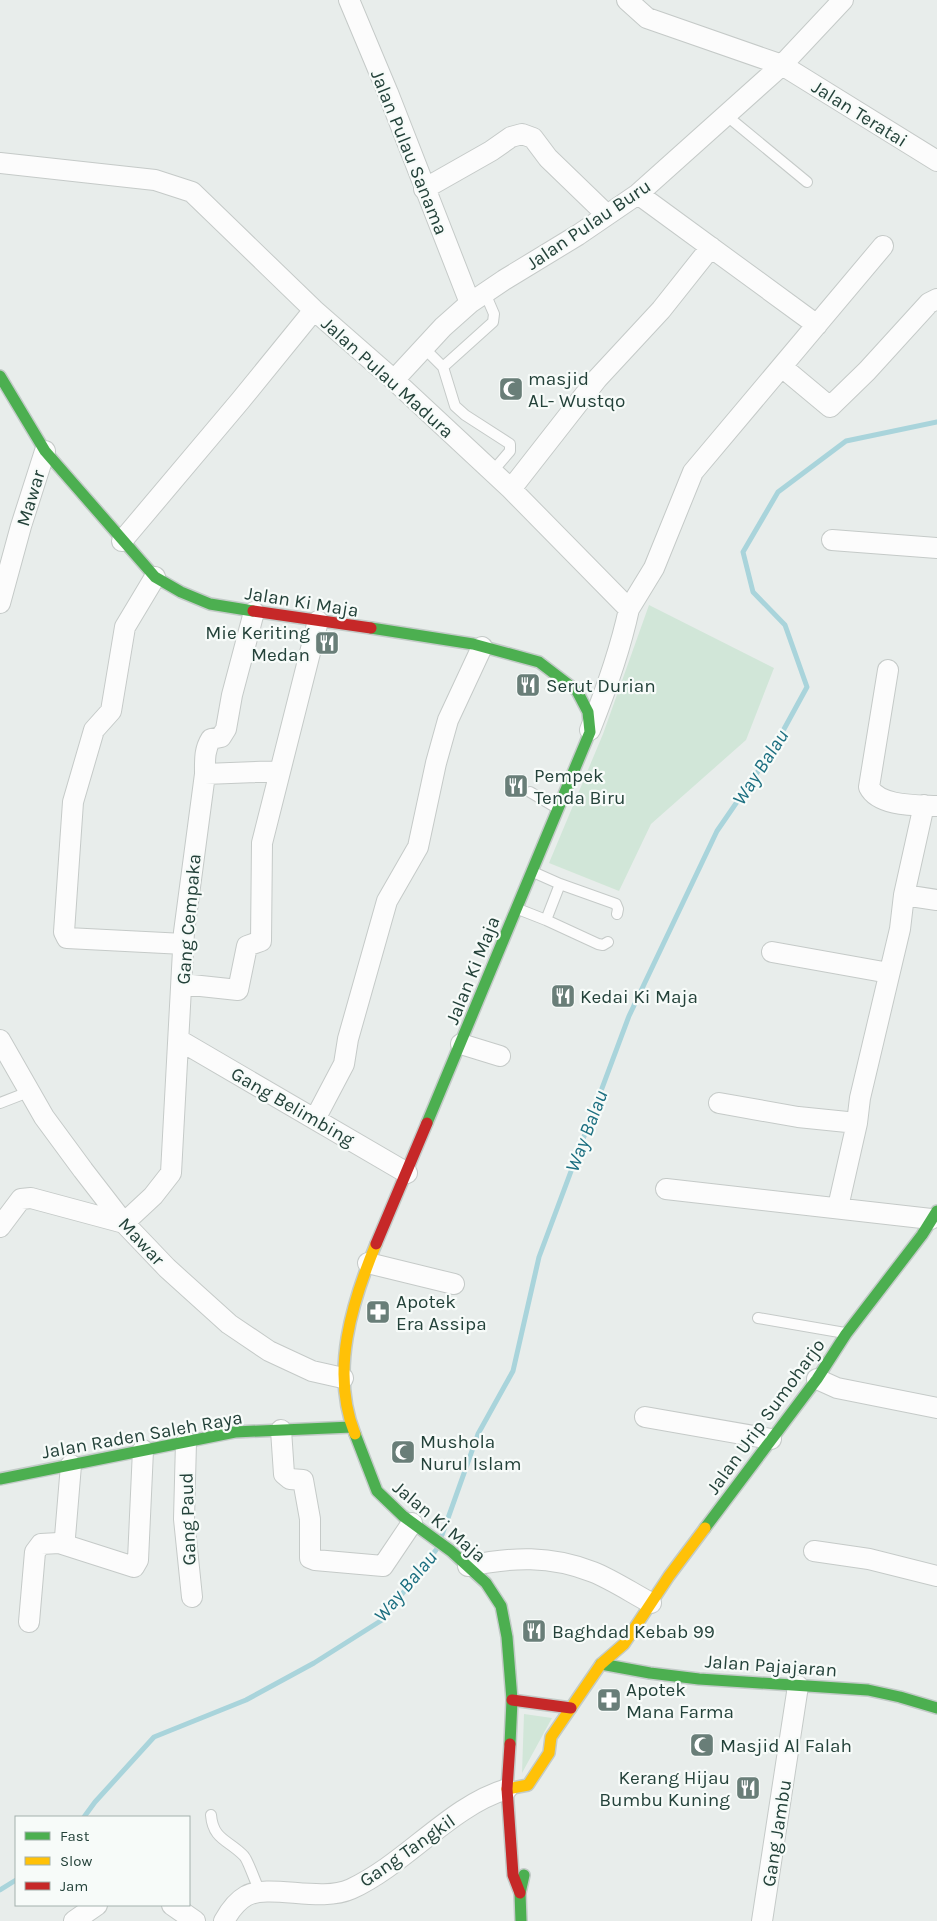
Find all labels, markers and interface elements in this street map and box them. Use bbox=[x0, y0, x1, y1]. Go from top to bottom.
street label: Jalan Pulau Sanama bbox=[366, 67, 452, 238]
street label: Jalan Teratai bbox=[808, 76, 911, 152]
street label: Jalan Pulau Buru bbox=[522, 175, 655, 275]
street label: Jalan Pulau Madura bbox=[317, 313, 458, 443]
place label: masjid AL- Wustqo bbox=[528, 368, 626, 412]
mosque icon: masjid AL- Wustqo bbox=[498, 376, 524, 402]
street label: Mawar bbox=[12, 467, 50, 529]
street label: Jalan Ki Maja bbox=[244, 582, 360, 622]
place label: Mie Keriting Medan bbox=[205, 622, 310, 666]
restaurant icon: Mie Keriting Medan bbox=[314, 630, 340, 656]
restaurant icon: Serut Durian bbox=[515, 672, 541, 698]
place label: Serut Durian bbox=[546, 675, 656, 697]
water label: Way Balau bbox=[727, 725, 793, 810]
place label: Pempek Tenda Biru bbox=[534, 765, 625, 809]
restaurant icon: Pempek Tenda Biru bbox=[503, 773, 529, 799]
street label: Gang Cempaka bbox=[172, 853, 206, 985]
street label: Jalan Ki Maja bbox=[441, 913, 505, 1028]
restaurant icon: Kedai Ki Maja bbox=[550, 983, 576, 1009]
place label: Kedai Ki Maja bbox=[580, 986, 698, 1008]
street label: Gang Belimbing bbox=[227, 1063, 358, 1151]
water label: Way Balau bbox=[560, 1087, 613, 1175]
street label: Mawar bbox=[114, 1213, 169, 1270]
place label: Apotek Era Assipa bbox=[396, 1291, 487, 1335]
pharmacy icon: Apotek Era Assipa bbox=[365, 1299, 391, 1325]
street label: Jalan Urip Sumoharjo bbox=[702, 1335, 830, 1499]
street label: Jalan Raden Saleh Raya bbox=[40, 1406, 244, 1463]
place label: Mushola Nurul Islam bbox=[420, 1431, 522, 1475]
mosque icon: Mushola Nurul Islam bbox=[390, 1439, 416, 1465]
street label: Gang Paud bbox=[175, 1472, 201, 1566]
street label: Jalan Ki Maja bbox=[388, 1477, 490, 1567]
water label: Way Balau bbox=[369, 1546, 442, 1627]
restaurant icon: Baghdad Kebab 99 bbox=[521, 1618, 547, 1644]
place label: Baghdad Kebab 99 bbox=[552, 1621, 715, 1643]
street label: Jalan Pajajaran bbox=[704, 1650, 838, 1682]
place label: Apotek Mana Farma bbox=[626, 1679, 734, 1723]
pharmacy icon: Apotek Mana Farma bbox=[596, 1687, 622, 1713]
mosque icon: Masjid Al Falah bbox=[689, 1732, 715, 1758]
place label: Masjid Al Falah bbox=[720, 1735, 852, 1757]
place label: Kerang Hijau Bumbu Kuning bbox=[599, 1767, 730, 1811]
restaurant icon: Kerang Hijau Bumbu Kuning bbox=[735, 1775, 761, 1801]
street label: Gang Jambu bbox=[758, 1778, 796, 1888]
street label: Gang Tangkil bbox=[356, 1810, 460, 1892]
legend bbox=[15, 1816, 190, 1906]
text: Fast bbox=[60, 1827, 90, 1845]
text: Slow bbox=[60, 1852, 92, 1870]
text: Jam bbox=[60, 1877, 88, 1895]

